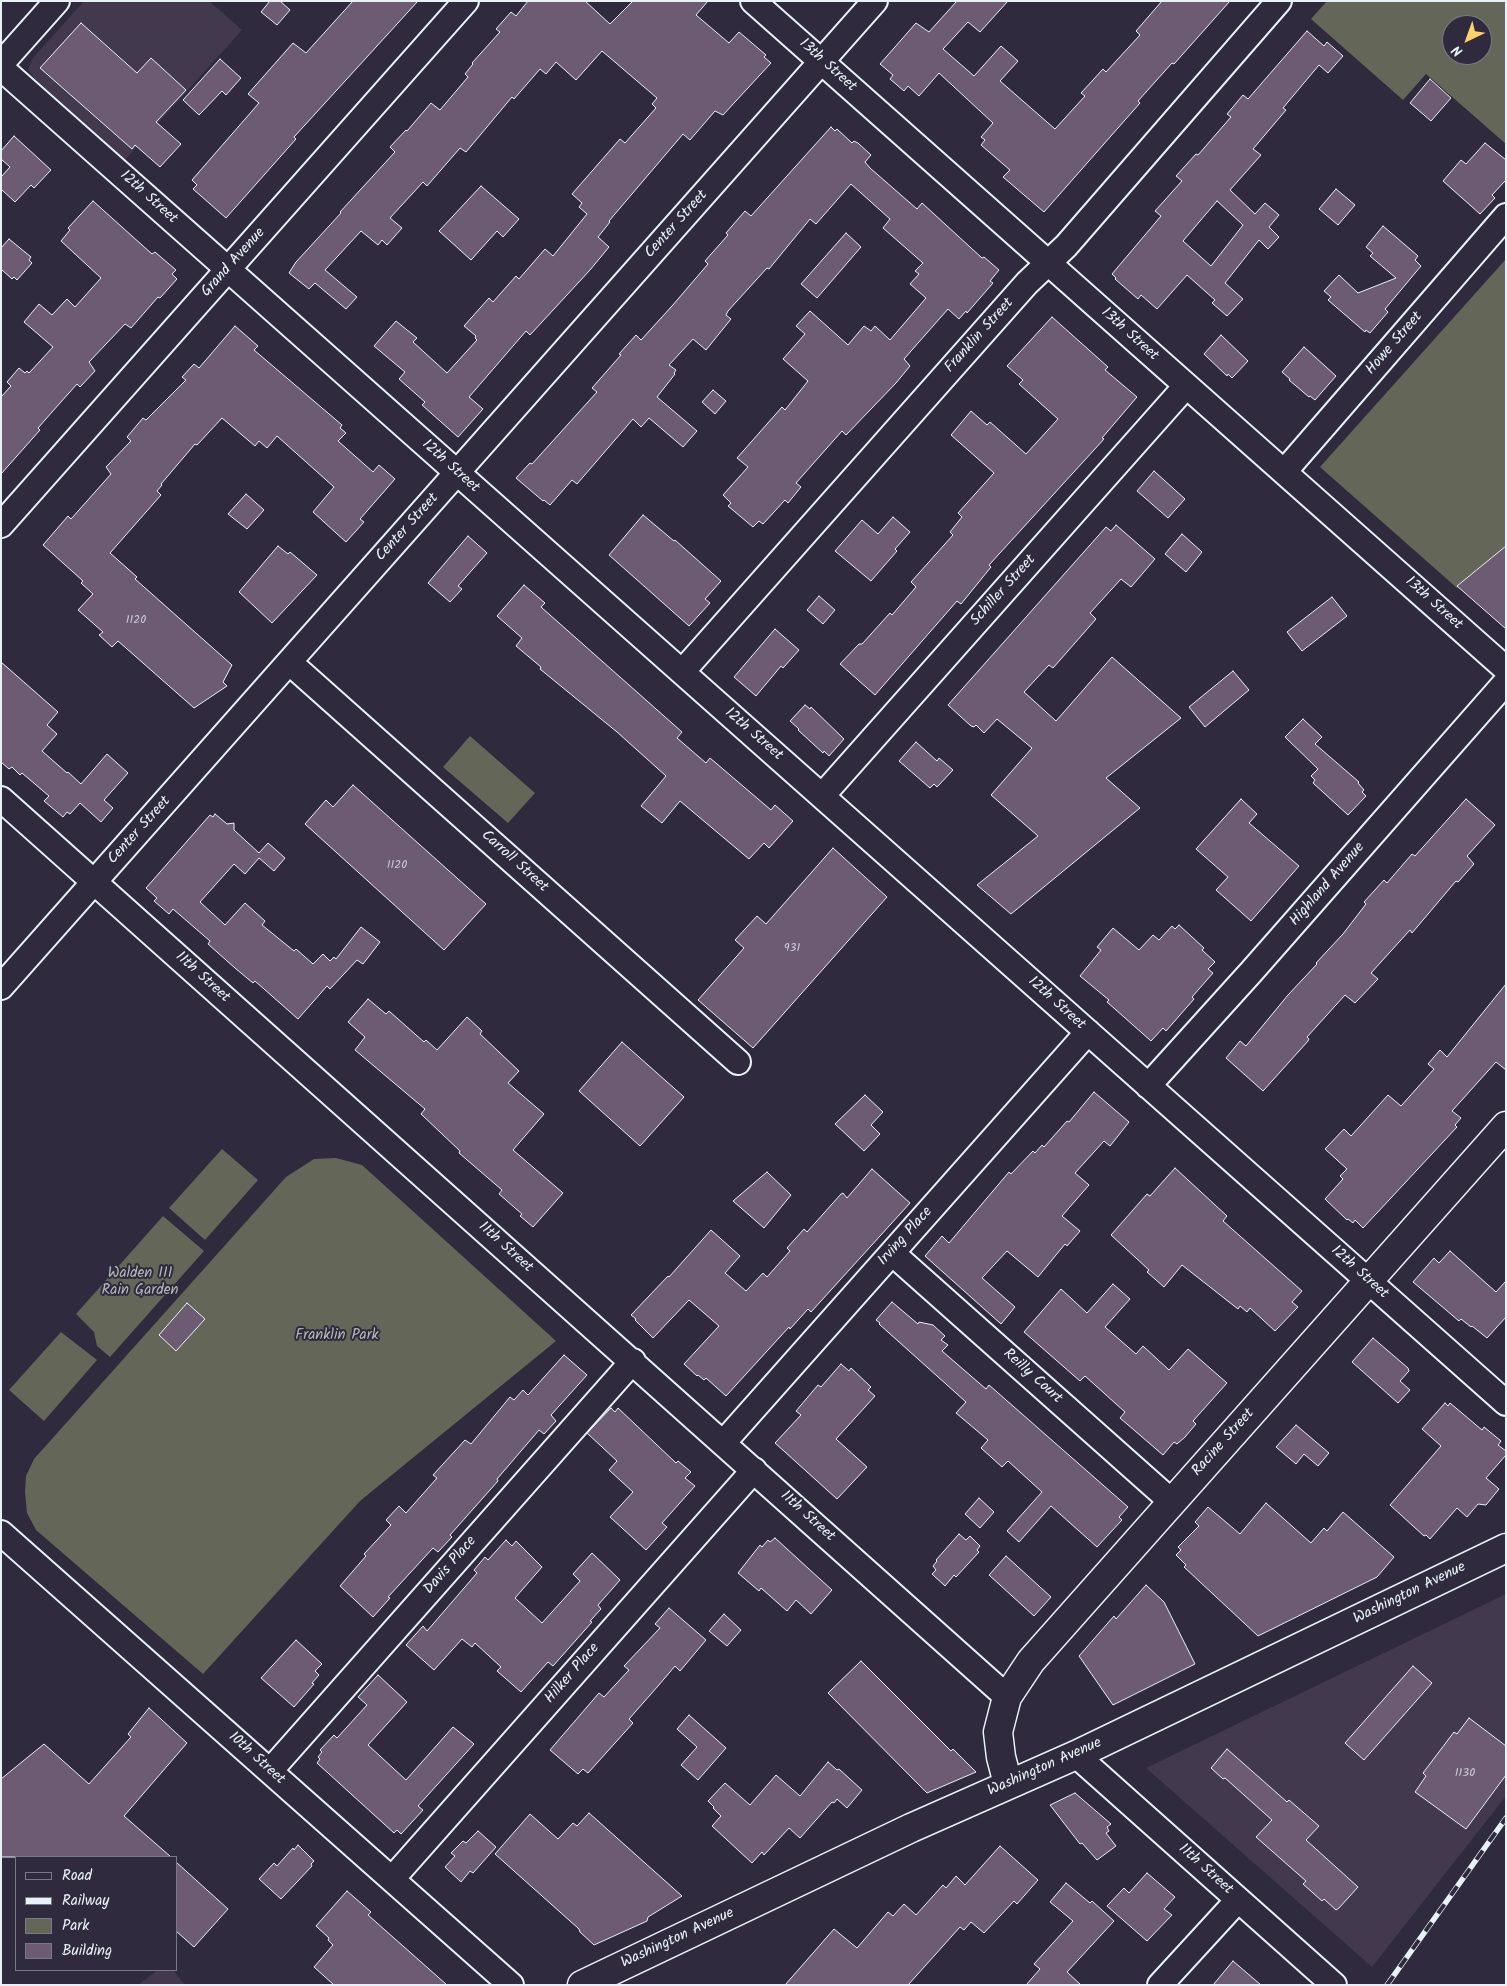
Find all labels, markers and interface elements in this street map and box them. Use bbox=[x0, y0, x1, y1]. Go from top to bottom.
north arrow bbox=[1442, 15, 1492, 65]
street label: 13th Street bbox=[795, 35, 859, 97]
text: N bbox=[1447, 39, 1468, 62]
street label: 12th Street bbox=[115, 167, 181, 229]
street label: Center Street bbox=[642, 187, 712, 263]
street label: Grand Avenue bbox=[198, 225, 270, 301]
street label: Franklin Street bbox=[942, 295, 1018, 377]
street label: 13th Street bbox=[1097, 304, 1161, 366]
street label: Howe Street bbox=[1363, 309, 1427, 379]
street label: 12th Street bbox=[417, 436, 483, 498]
street label: Center Street bbox=[373, 490, 443, 566]
street label: Schiller Street bbox=[967, 552, 1041, 630]
street label: 13th Street bbox=[1401, 573, 1465, 635]
house number: 1120 bbox=[126, 614, 146, 628]
street label: 12th Street bbox=[720, 705, 786, 765]
street label: Center Street bbox=[105, 793, 175, 869]
street label: Carroll Street bbox=[477, 827, 551, 897]
street label: Highland Avenue bbox=[1287, 839, 1369, 931]
house number: 1120 bbox=[387, 859, 407, 873]
house number: 931 bbox=[784, 942, 800, 956]
street label: 11th Street bbox=[171, 949, 233, 1007]
street label: 12th Street bbox=[1023, 973, 1089, 1035]
street label: Irving Place bbox=[875, 1204, 937, 1270]
street label: 11th Street bbox=[474, 1219, 536, 1277]
street label: 12th Street bbox=[1326, 1242, 1392, 1304]
park label: Walden III Rain Garden bbox=[102, 1265, 178, 1300]
park label: Franklin Park bbox=[295, 1327, 379, 1345]
street label: Reilly Court bbox=[999, 1346, 1065, 1408]
street label: Racine Street bbox=[1189, 1405, 1259, 1481]
street label: 11th Street bbox=[776, 1488, 838, 1546]
street label: Davis Place bbox=[421, 1533, 481, 1599]
street label: Washington Avenue bbox=[1351, 1559, 1469, 1629]
street label: Hilker Place bbox=[542, 1640, 604, 1708]
street label: 10th Street bbox=[224, 1729, 288, 1789]
street label: Washington Avenue bbox=[985, 1735, 1105, 1801]
house number: 1130 bbox=[1455, 1767, 1475, 1781]
street label: 11th Street bbox=[1174, 1841, 1236, 1899]
legend bbox=[15, 1856, 178, 1971]
text: Road bbox=[62, 1864, 92, 1888]
text: Railway bbox=[62, 1889, 109, 1913]
street label: Washington Avenue bbox=[619, 1905, 737, 1973]
text: Park bbox=[62, 1914, 89, 1938]
text: Building bbox=[62, 1939, 112, 1963]

